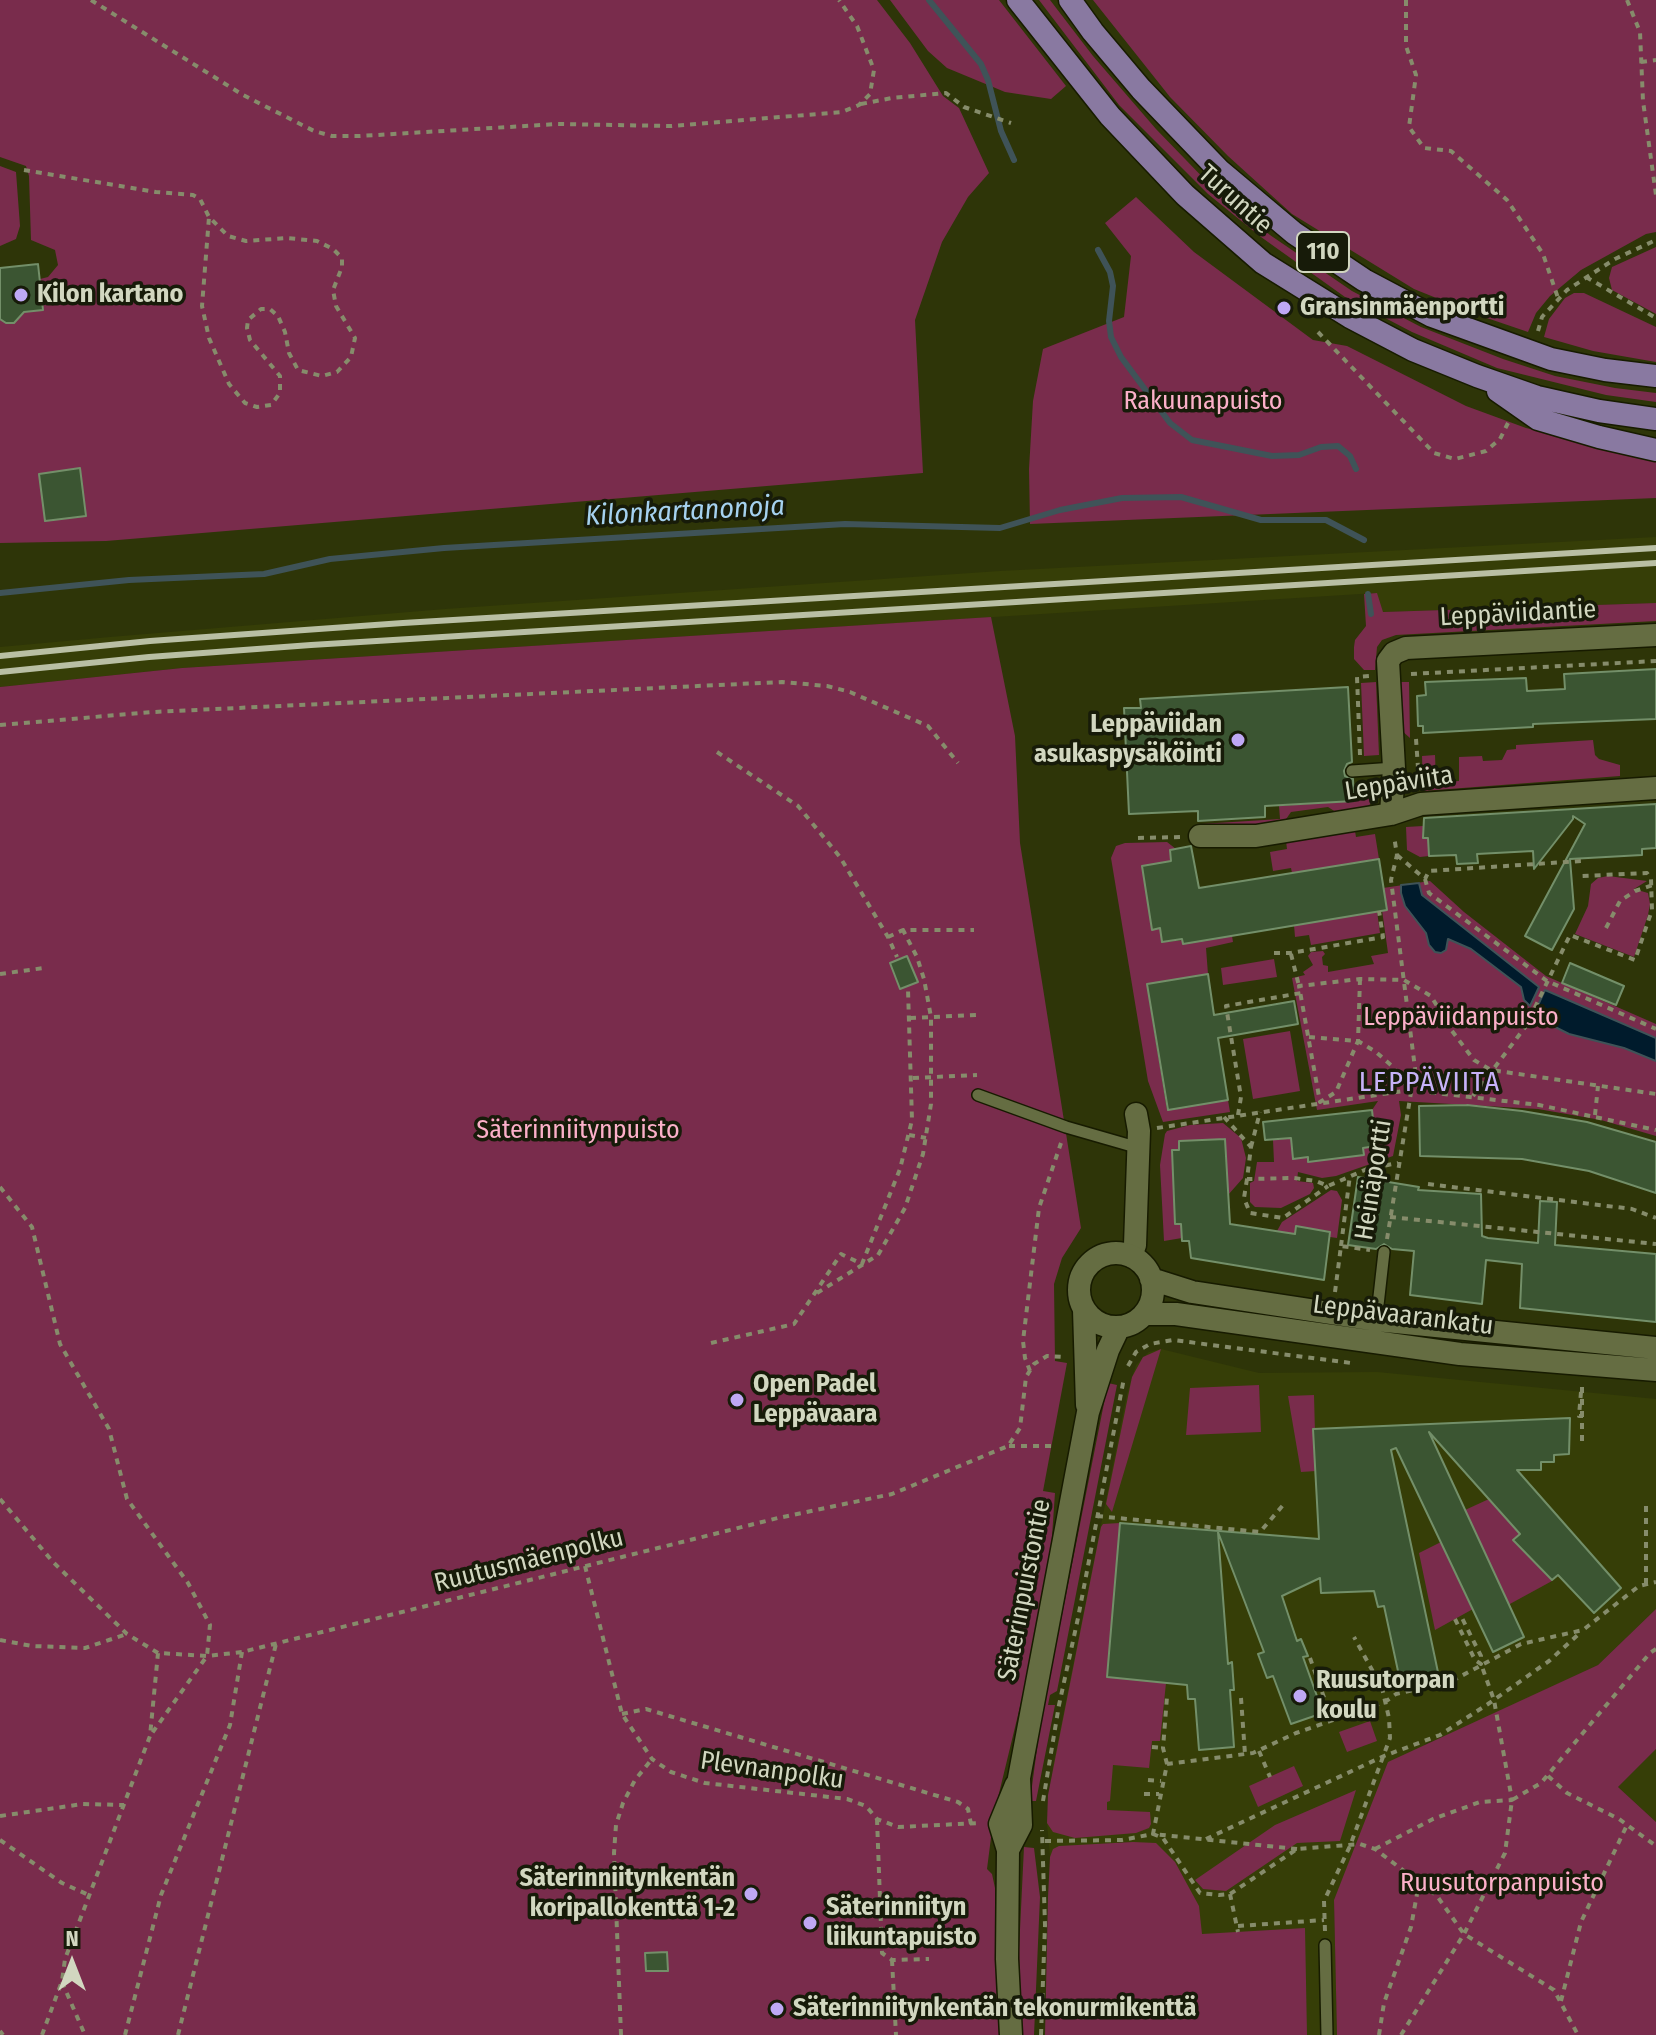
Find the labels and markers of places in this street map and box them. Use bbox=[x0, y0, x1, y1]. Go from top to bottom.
place label: Kilon kartano bbox=[37, 279, 183, 311]
marker: Kilon kartano bbox=[12, 286, 30, 304]
place label: Gransinmäenportti bbox=[1300, 292, 1505, 324]
marker: Gransinmäenportti bbox=[1275, 299, 1293, 317]
place label: Leppäviidan asukaspysäköinti bbox=[1034, 709, 1222, 770]
marker: Leppäviidan asukaspysäköinti bbox=[1229, 731, 1247, 749]
place label: Open Padel Leppävaara bbox=[753, 1369, 877, 1430]
marker: Open Padel Leppävaara bbox=[728, 1391, 746, 1409]
place label: Ruusutorpan koulu bbox=[1316, 1665, 1455, 1726]
marker: Ruusutorpan koulu bbox=[1291, 1687, 1309, 1705]
place label: Säterinniitynkentän koripallokenttä 1-2 bbox=[520, 1863, 735, 1924]
marker: Säterinniitynkentän koripallokenttä 1-2 bbox=[742, 1885, 760, 1903]
place label: Säterinniityn liikuntapuisto bbox=[826, 1892, 977, 1954]
marker: Säterinniityn liikuntapuisto bbox=[801, 1914, 819, 1932]
place label: Säterinniitynkentän tekonurmikenttä bbox=[793, 1993, 1196, 2025]
marker: Säterinniitynkentän tekonurmikenttä bbox=[768, 2000, 786, 2018]

